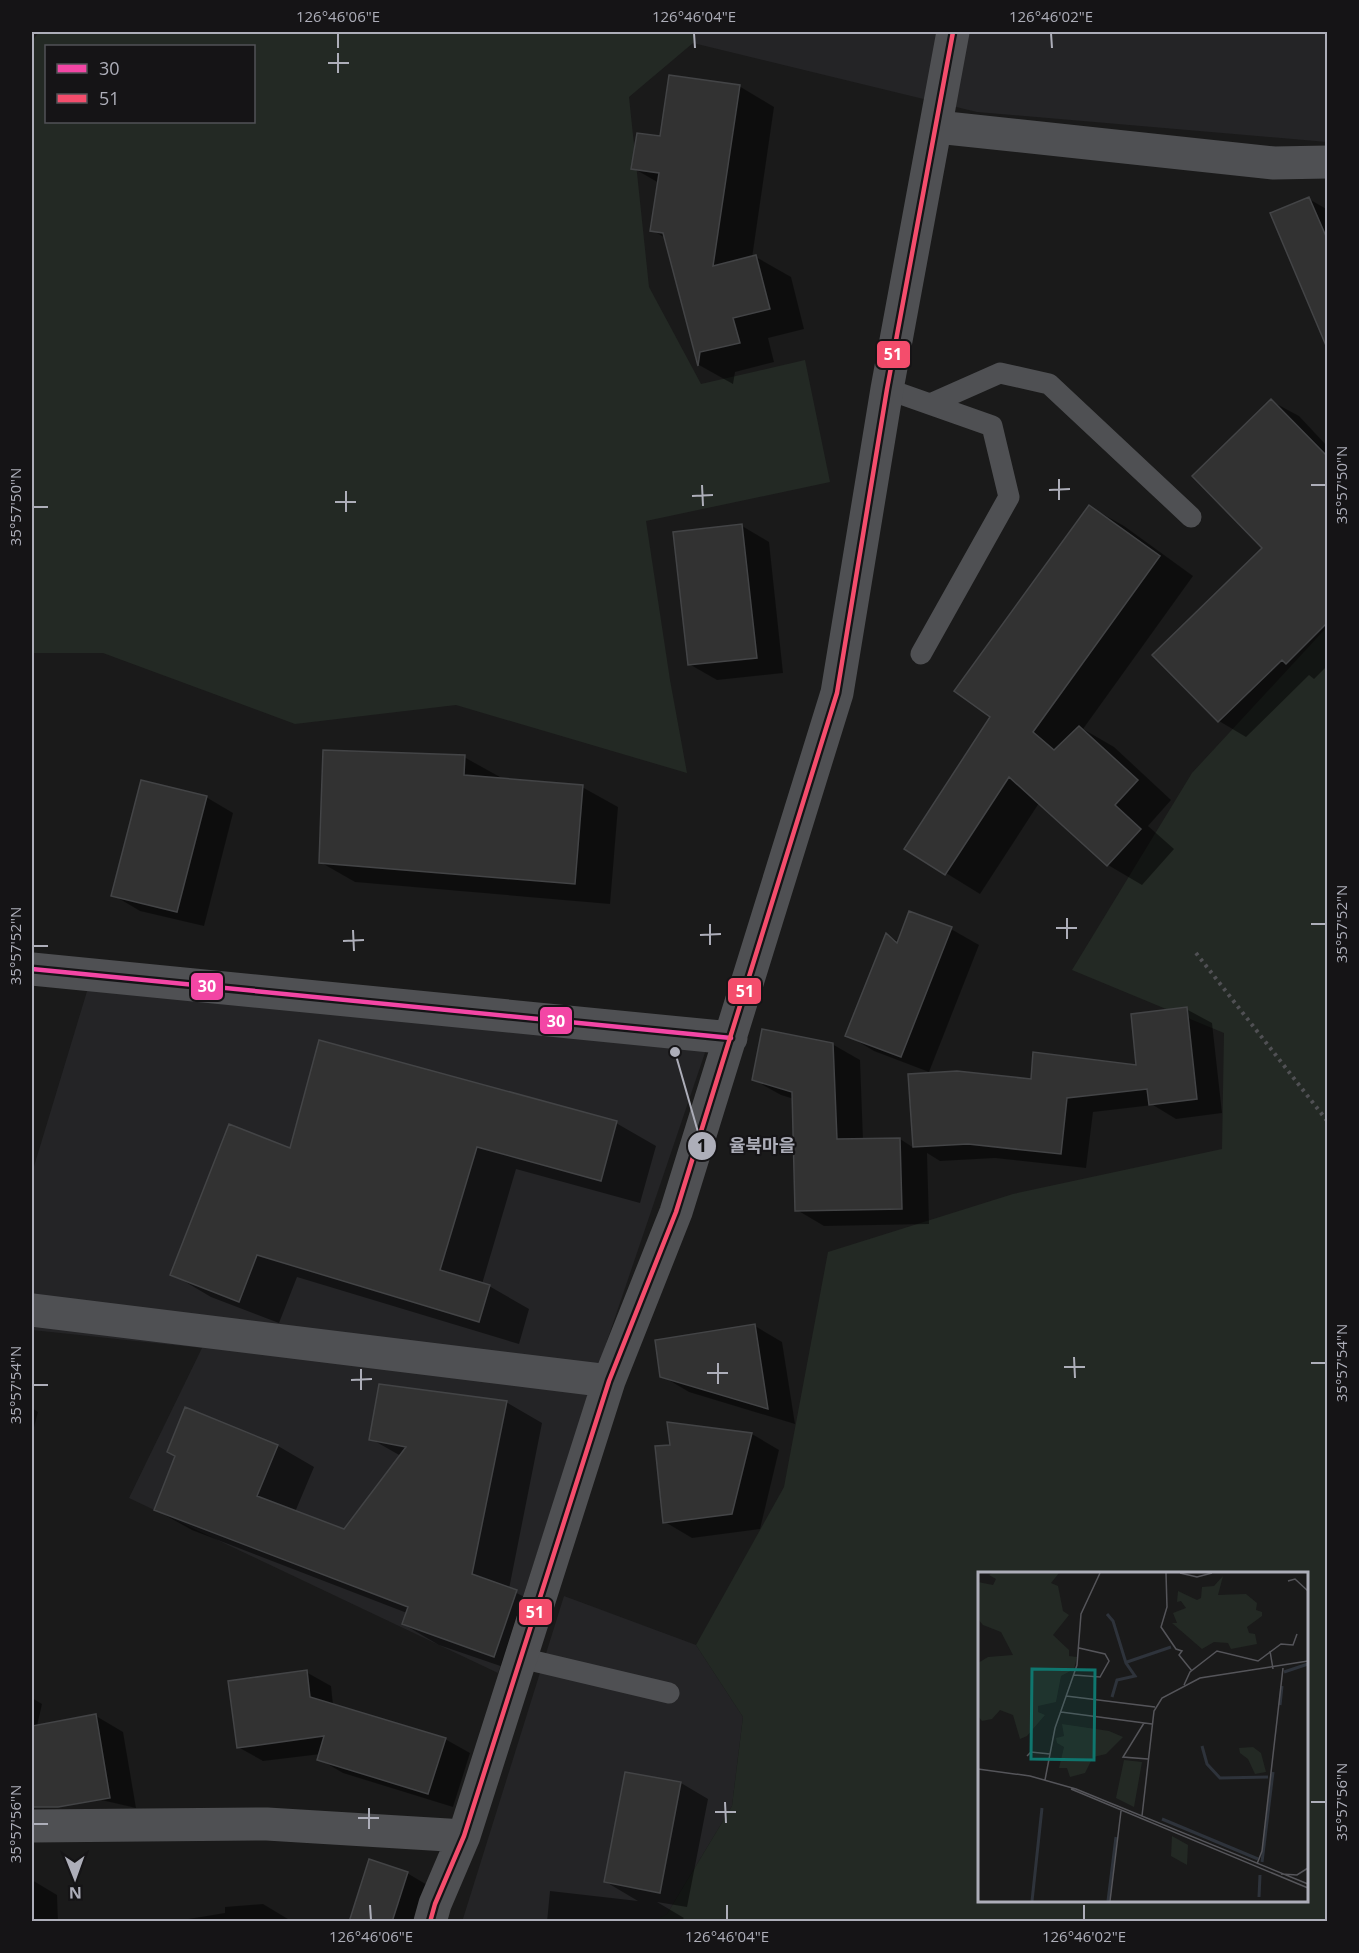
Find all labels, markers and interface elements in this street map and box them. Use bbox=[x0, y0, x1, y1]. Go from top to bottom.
text: 126°46'06"E bbox=[296, 6, 380, 26]
text: 126°46'04"E bbox=[652, 6, 736, 26]
text: 126°46'02"E bbox=[1009, 6, 1093, 26]
legend bbox=[45, 45, 255, 123]
text: 30 bbox=[99, 56, 120, 80]
text: 51 bbox=[99, 86, 120, 110]
line badge: 51 bbox=[876, 340, 911, 369]
text: 51 bbox=[884, 343, 902, 365]
text: 35°57'50"N bbox=[1331, 446, 1351, 524]
text: 35°57'50"N bbox=[5, 468, 25, 546]
text: 35°57'52"N bbox=[1331, 885, 1351, 963]
text: 35°57'52"N bbox=[5, 907, 25, 985]
line badge: 30 bbox=[190, 972, 224, 1001]
text: 30 bbox=[198, 975, 216, 997]
line badge: 51 bbox=[727, 977, 762, 1005]
text: 51 bbox=[736, 980, 754, 1002]
line badge: 30 bbox=[539, 1006, 573, 1035]
text: 30 bbox=[547, 1010, 565, 1032]
callout: 율북마을 bbox=[687, 1128, 807, 1164]
text: 1 bbox=[697, 1133, 707, 1157]
text: 율북마을 bbox=[729, 1133, 795, 1157]
text: 35°57'54"N bbox=[1331, 1324, 1351, 1402]
text: 35°57'54"N bbox=[5, 1346, 25, 1424]
inset map bbox=[978, 1572, 1308, 1902]
line badge: 51 bbox=[518, 1598, 553, 1626]
text: 51 bbox=[526, 1601, 544, 1623]
text: 35°57'56"N bbox=[1331, 1763, 1351, 1841]
text: 35°57'56"N bbox=[5, 1785, 25, 1863]
north arrow bbox=[45, 1848, 105, 1908]
text: N bbox=[69, 1882, 82, 1904]
text: 126°46'06"E bbox=[329, 1926, 413, 1946]
text: 126°46'04"E bbox=[685, 1926, 769, 1946]
text: 126°46'02"E bbox=[1042, 1926, 1126, 1946]

